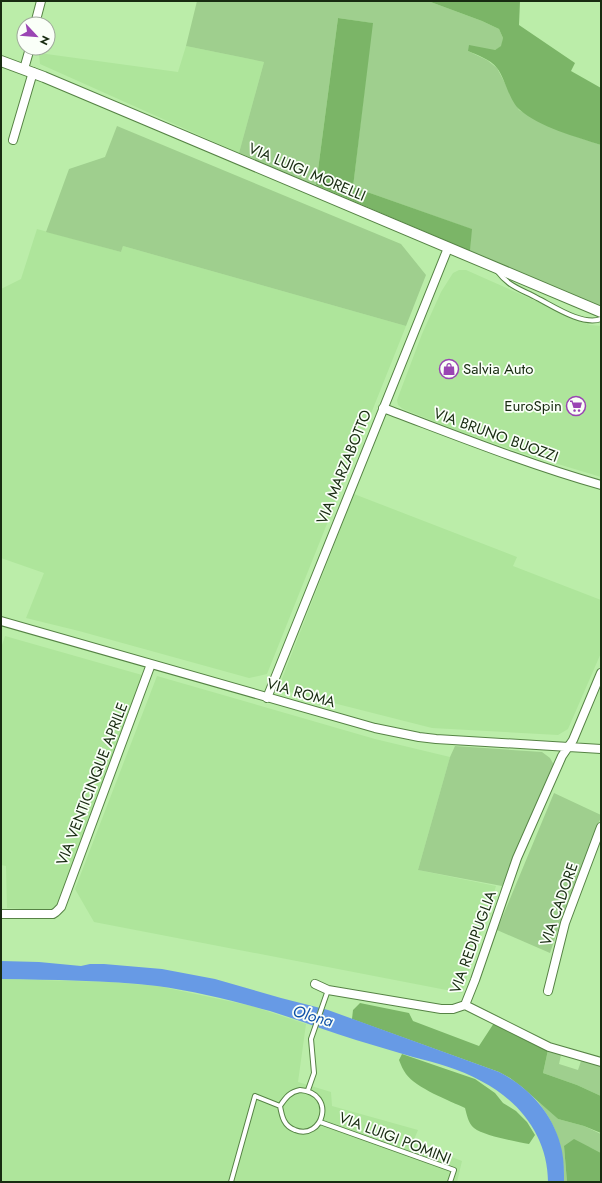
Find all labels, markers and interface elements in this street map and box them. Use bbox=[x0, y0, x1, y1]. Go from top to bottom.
north arrow bbox=[16, 16, 56, 56]
text: N bbox=[36, 33, 54, 48]
street label: VIA LUIGI MORELLI bbox=[245, 137, 369, 207]
shop icon: Salvia Auto bbox=[438, 358, 460, 380]
place label: Salvia Auto bbox=[463, 358, 533, 380]
place label: EuroSpin bbox=[504, 395, 562, 417]
supermarket icon: EuroSpin bbox=[565, 395, 587, 417]
street label: VIA BRUNO BUOZZI bbox=[431, 402, 561, 468]
street label: VIA MARZABOTTO bbox=[311, 406, 377, 528]
street label: VIA ROMA bbox=[264, 673, 338, 713]
street label: VIA VENTICINQUE APRILE bbox=[51, 699, 133, 869]
street label: VIA CADORE bbox=[534, 859, 584, 949]
street label: VIA REDIPUGLIA bbox=[444, 887, 502, 997]
water label: Olona bbox=[290, 999, 336, 1033]
street label: VIA LUIGI POMINI bbox=[336, 1106, 454, 1170]

